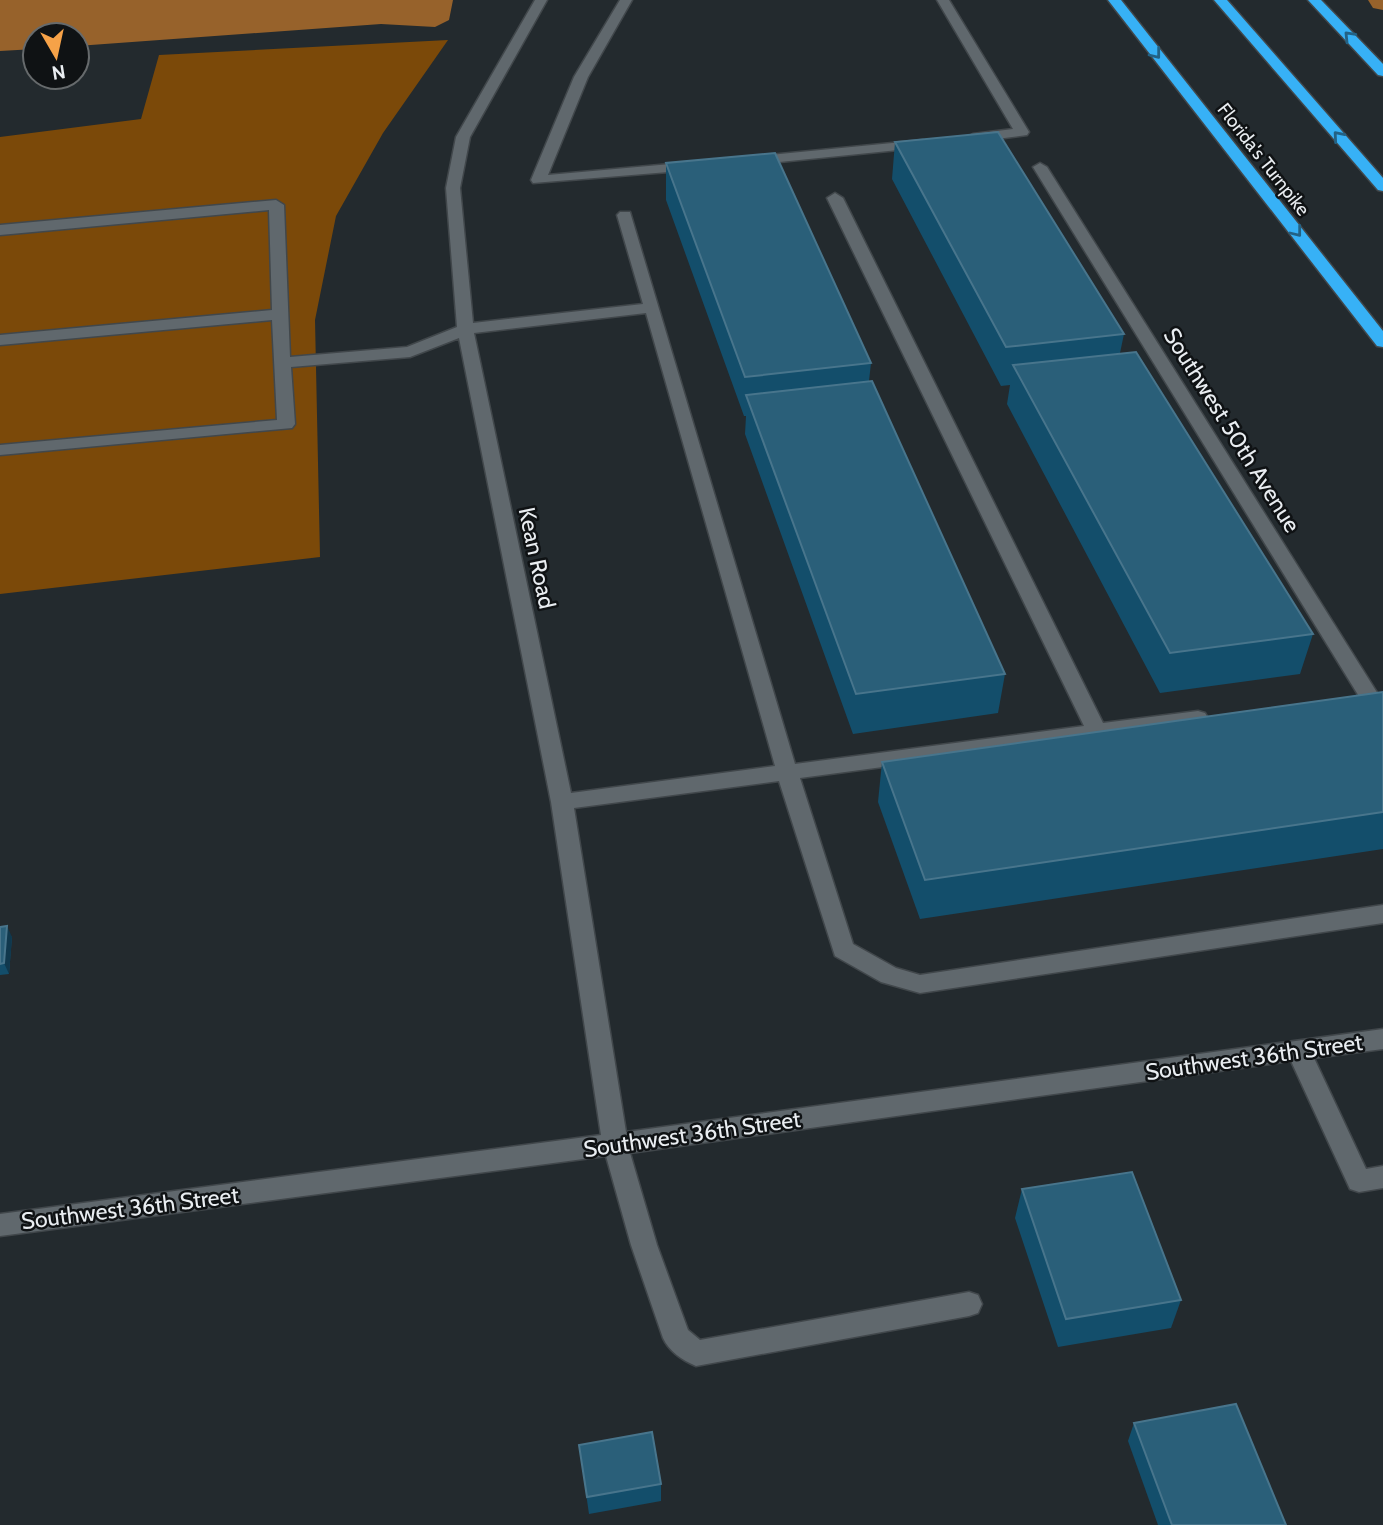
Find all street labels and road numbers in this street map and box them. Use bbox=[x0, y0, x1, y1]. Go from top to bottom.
street label: Florida's Turnpike bbox=[1212, 98, 1315, 220]
street label: Southwest 50th Avenue bbox=[1158, 323, 1306, 538]
street label: Kean Road bbox=[513, 505, 561, 611]
street label: Southwest 36th Street bbox=[1144, 1028, 1365, 1086]
street label: Southwest 36th Street bbox=[582, 1105, 803, 1163]
street label: Southwest 36th Street bbox=[20, 1181, 241, 1235]

